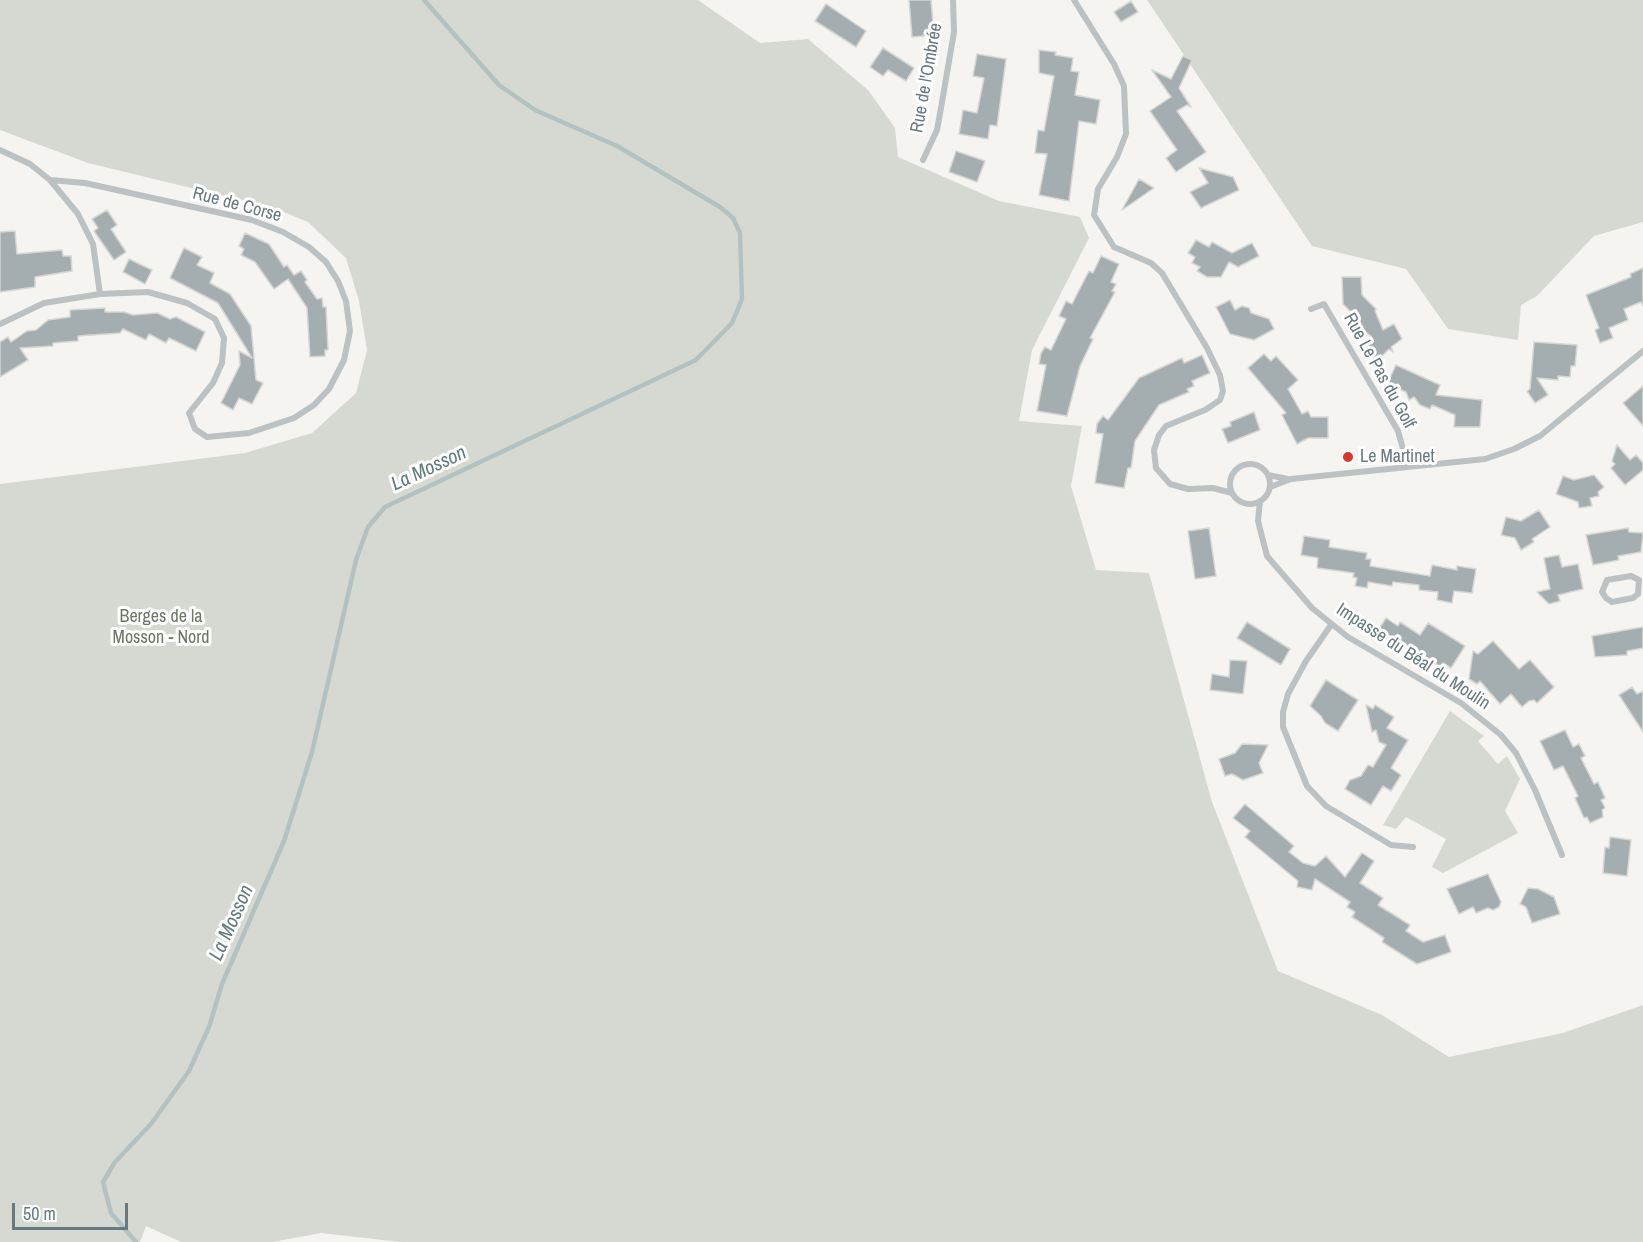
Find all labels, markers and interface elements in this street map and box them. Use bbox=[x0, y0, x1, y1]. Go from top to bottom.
street label: Rue de l'Ombrée bbox=[907, 21, 947, 135]
street label: Rue de Corse bbox=[190, 183, 284, 227]
street label: Rue Le Pas du Golf bbox=[1338, 309, 1420, 433]
water label: La Mosson bbox=[388, 441, 470, 497]
place label: Le Martinet bbox=[1360, 446, 1435, 468]
marker: Le Martinet bbox=[1341, 450, 1355, 464]
street label: Impasse du Béal du Moulin bbox=[1332, 599, 1494, 715]
park label: Berges de la Mosson - Nord bbox=[113, 606, 209, 648]
water label: La Mosson bbox=[205, 881, 259, 965]
scale bar bbox=[15, 1191, 130, 1229]
text: 50 m bbox=[23, 1201, 56, 1226]

